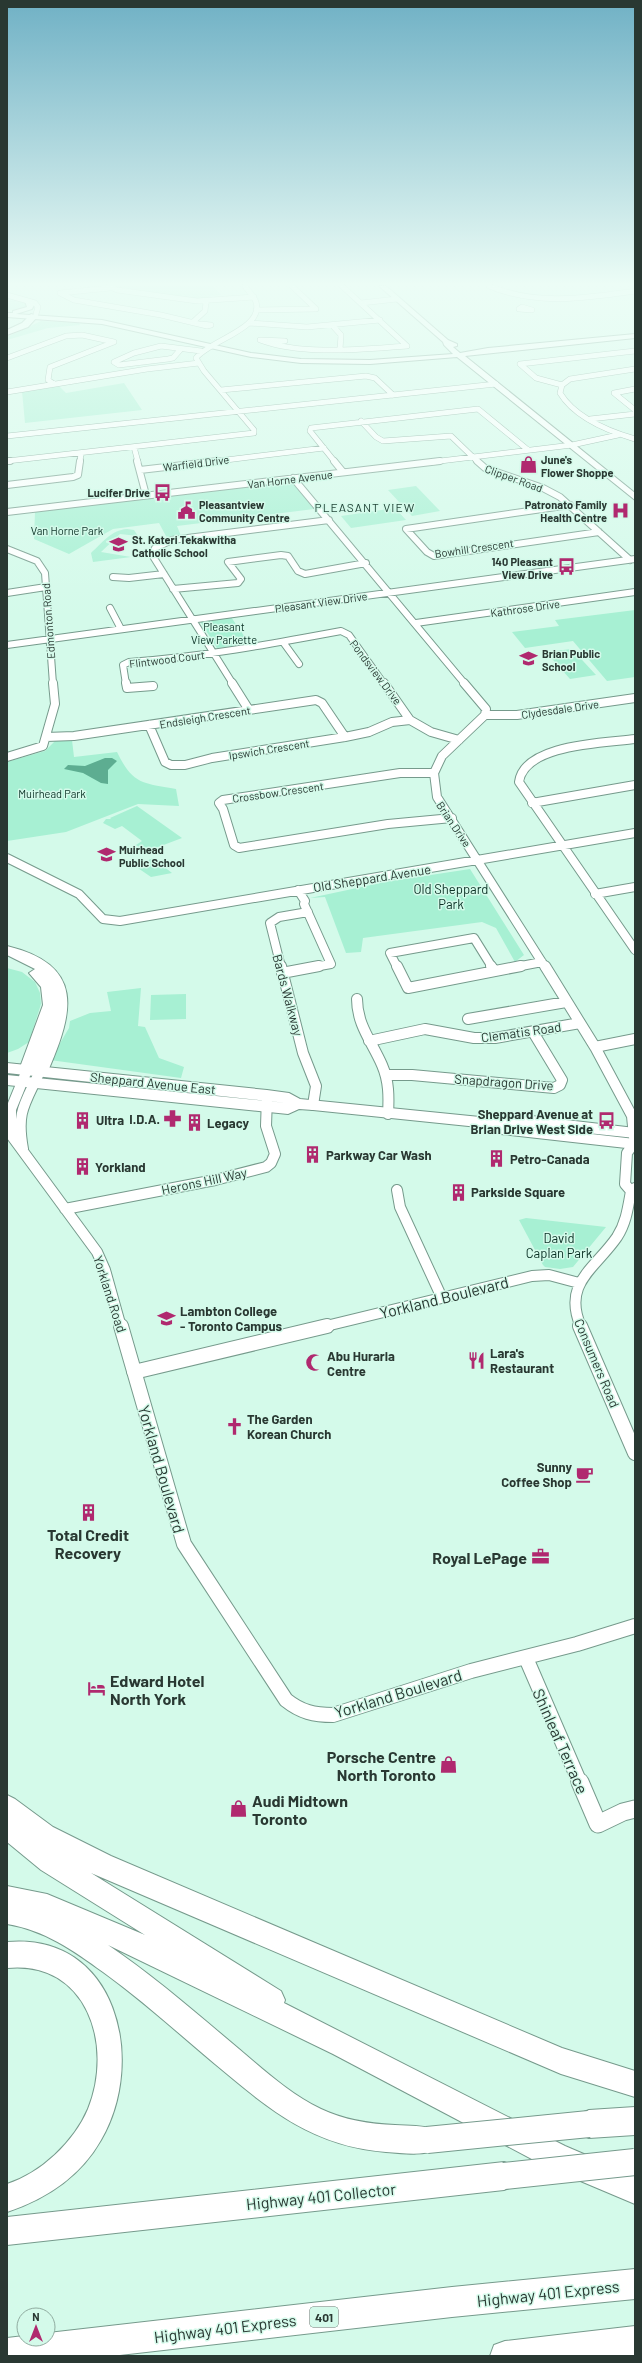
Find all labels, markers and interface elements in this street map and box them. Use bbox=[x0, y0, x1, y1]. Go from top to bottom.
street label: Warfield Drive bbox=[162, 452, 230, 474]
place label: June's Flower Shoppe bbox=[541, 453, 613, 479]
shop icon: June's Flower Shoppe bbox=[518, 455, 538, 475]
street label: Clipper Road bbox=[483, 462, 545, 494]
street label: Van Horne Avenue bbox=[247, 467, 333, 491]
bus stop icon: Lucifer Drive bbox=[153, 482, 173, 502]
place label: Lucifer Drive bbox=[87, 486, 150, 499]
place label: Pleasantview Community Centre bbox=[199, 498, 290, 524]
place label: Patronato Family Health Centre bbox=[525, 498, 607, 524]
public building icon: Pleasantview Community Centre bbox=[176, 500, 196, 520]
district label: PLEASANT VIEW bbox=[315, 500, 415, 514]
hospital icon: Patronato Family Health Centre bbox=[610, 500, 630, 520]
park label: Van Horne Park bbox=[31, 524, 104, 537]
place label: St. Kateri Tekakwitha Catholic School bbox=[132, 533, 236, 559]
school or university icon: St. Kateri Tekakwitha Catholic School bbox=[109, 535, 129, 555]
street label: Bowhill Crescent bbox=[434, 536, 514, 560]
place label: 140 Pleasant View Drive bbox=[491, 555, 553, 581]
bus stop icon: 140 Pleasant View Drive bbox=[556, 557, 576, 577]
street label: Edmonton Road bbox=[39, 583, 57, 659]
street label: Pleasant View Drive bbox=[274, 589, 368, 615]
street label: Kathrose Drive bbox=[489, 597, 561, 619]
park label: Pleasant View Parkette bbox=[191, 620, 257, 646]
street label: Pondsview Drive bbox=[347, 637, 405, 707]
place label: Brian Public School bbox=[542, 647, 600, 673]
street label: Flintwood Court bbox=[128, 648, 206, 670]
school or university icon: Brian Public School bbox=[519, 649, 539, 669]
street label: Clydesdale Drive bbox=[521, 697, 600, 721]
street label: Endsleigh Crescent bbox=[158, 703, 252, 731]
street label: Ipswich Crescent bbox=[228, 736, 310, 762]
street label: Crossbow Crescent bbox=[232, 779, 324, 805]
park label: Muirhead Park bbox=[18, 787, 86, 800]
street label: Brian Drive bbox=[434, 799, 474, 849]
place label: Muirhead Public School bbox=[119, 843, 185, 869]
school or university icon: Muirhead Public School bbox=[96, 845, 116, 865]
street label: Old Sheppard Avenue bbox=[312, 861, 432, 895]
park label: Old Sheppard Park bbox=[414, 881, 488, 912]
street label: Bards Walkway bbox=[269, 952, 307, 1038]
street label: Clematis Road bbox=[480, 1018, 562, 1046]
street label: Sheppard Avenue East bbox=[89, 1068, 217, 1098]
street label: Snapdragon Drive bbox=[454, 1071, 554, 1093]
place label: Sheppard Avenue at Brian Drive West Side bbox=[471, 1106, 593, 1137]
pharmacy icon: I.D.A. bbox=[163, 1109, 183, 1129]
building icon: Ultra bbox=[73, 1110, 93, 1130]
place label: I.D.A. bbox=[129, 1111, 160, 1127]
bus stop icon: Sheppard Avenue at Brian Drive West Side bbox=[596, 1111, 616, 1131]
place label: Ultra bbox=[96, 1112, 124, 1128]
building icon: Legacy bbox=[184, 1113, 204, 1133]
place label: Legacy bbox=[207, 1115, 249, 1131]
building icon: Parkway Car Wash bbox=[303, 1145, 323, 1165]
place label: Parkway Car Wash bbox=[326, 1147, 432, 1163]
building icon: Petro-Canada bbox=[487, 1149, 507, 1169]
place label: Petro-Canada bbox=[510, 1151, 590, 1167]
building icon: Yorkland bbox=[72, 1157, 92, 1177]
place label: Yorkland bbox=[95, 1159, 146, 1175]
street label: Herons Hill Way bbox=[160, 1164, 248, 1198]
building icon: Parkside Square bbox=[448, 1182, 468, 1202]
place label: Parkside Square bbox=[471, 1184, 565, 1200]
park label: David Caplan Park bbox=[526, 1230, 593, 1261]
street label: Yorkland Road bbox=[90, 1254, 130, 1334]
street label: Yorkland Boulevard bbox=[377, 1272, 511, 1322]
place label: Lambton College - Toronto Campus bbox=[180, 1303, 283, 1334]
school or university icon: Lambton College - Toronto Campus bbox=[157, 1308, 177, 1328]
street label: Consumers Road bbox=[571, 1316, 623, 1410]
place label: Lara's Restaurant bbox=[490, 1345, 554, 1376]
place label: Abu Huraria Centre bbox=[327, 1348, 395, 1379]
restaurant icon: Lara's Restaurant bbox=[467, 1350, 487, 1370]
mosque icon: Abu Huraria Centre bbox=[304, 1353, 324, 1373]
street label: Yorkland Boulevard bbox=[135, 1403, 189, 1535]
place label: The Garden Korean Church bbox=[247, 1411, 331, 1442]
church icon: The Garden Korean Church bbox=[224, 1416, 244, 1436]
place label: Sunny Coffee Shop bbox=[501, 1459, 572, 1490]
cafe icon: Sunny Coffee Shop bbox=[575, 1464, 595, 1484]
building icon: Total Credit Recovery bbox=[78, 1503, 98, 1523]
place label: Total Credit Recovery bbox=[47, 1525, 129, 1562]
office icon: Royal LePage bbox=[530, 1547, 550, 1567]
place label: Royal LePage bbox=[432, 1548, 527, 1567]
street label: Yorkland Boulevard bbox=[332, 1665, 464, 1721]
place label: Edward Hotel North York bbox=[110, 1671, 205, 1708]
hotel icon: Edward Hotel North York bbox=[87, 1679, 107, 1699]
street label: Shinleaf Terrace bbox=[529, 1686, 593, 1796]
place label: Porsche Centre North Toronto bbox=[327, 1747, 436, 1784]
shop icon: Porsche Centre North Toronto bbox=[439, 1755, 459, 1775]
place label: Audi Midtown Toronto bbox=[252, 1791, 348, 1828]
shop icon: Audi Midtown Toronto bbox=[229, 1799, 249, 1819]
street label: Highway 401 Collector bbox=[245, 2179, 397, 2213]
street label: Highway 401 Express bbox=[476, 2276, 620, 2310]
north arrow bbox=[16, 2307, 56, 2347]
road number: 401 bbox=[310, 2307, 338, 2327]
text: N bbox=[32, 2310, 40, 2323]
street label: Highway 401 Express bbox=[153, 2310, 297, 2346]

